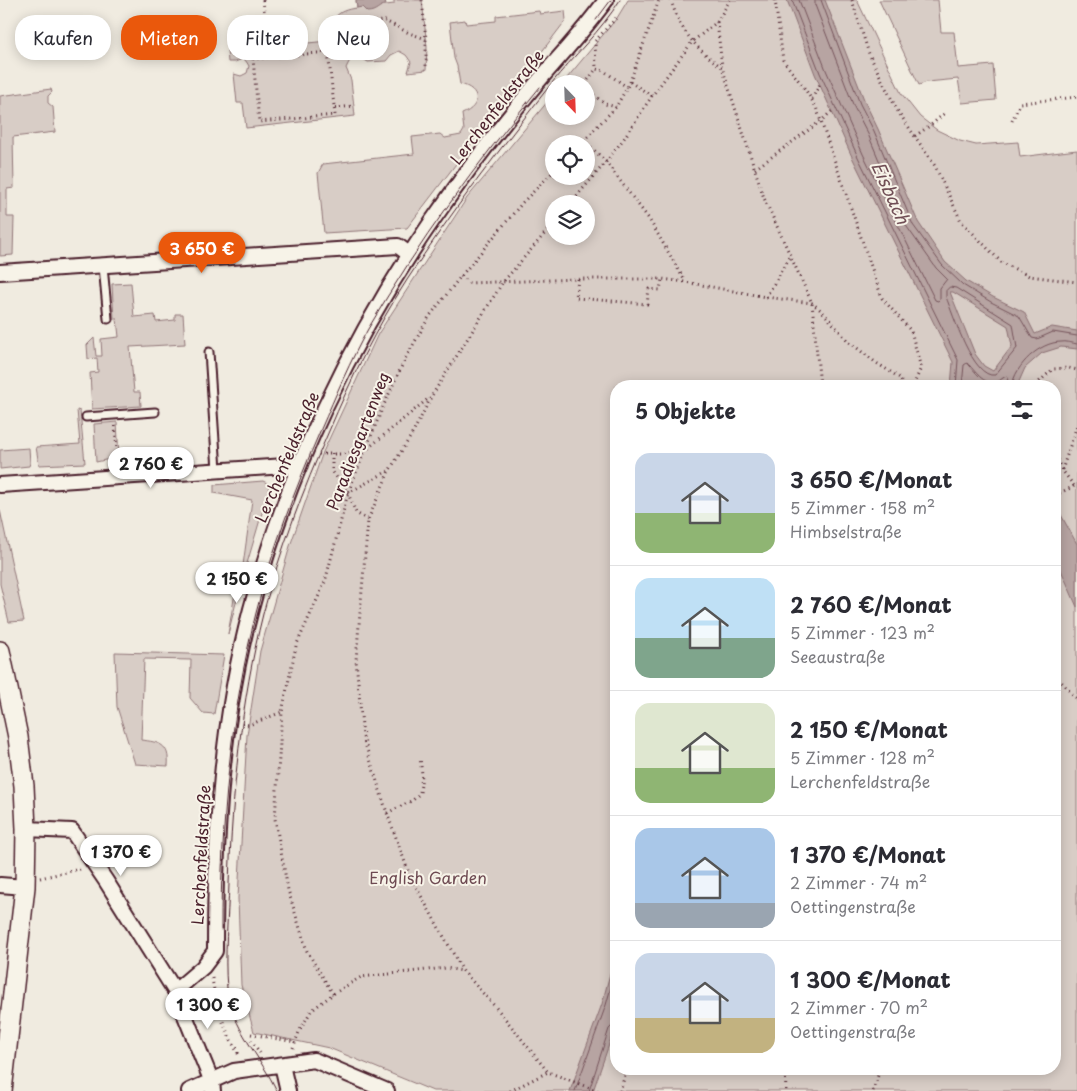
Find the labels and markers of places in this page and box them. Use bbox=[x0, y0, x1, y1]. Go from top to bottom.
pin: 3 650 € bbox=[156, 232, 248, 274]
pin: 2 760 € bbox=[105, 446, 197, 489]
pin: 2 150 € bbox=[191, 562, 283, 604]
pin: 1 370 € bbox=[75, 834, 167, 877]
pin: 1 300 € bbox=[162, 988, 254, 1030]

